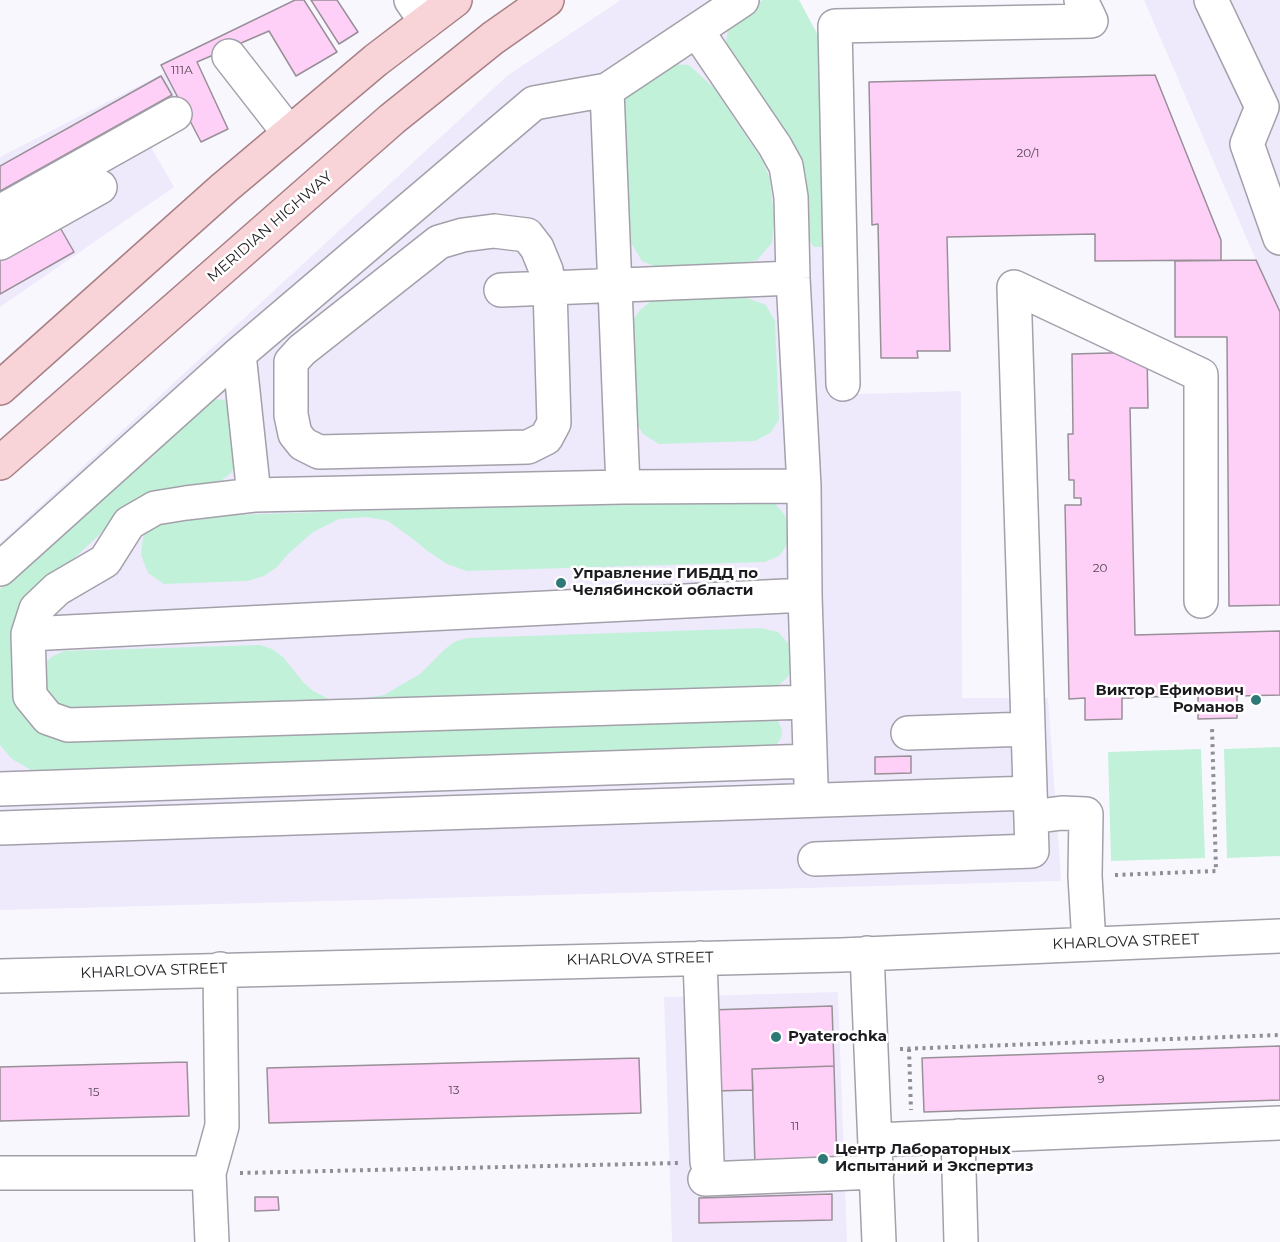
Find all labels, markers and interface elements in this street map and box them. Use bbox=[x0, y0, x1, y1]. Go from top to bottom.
house number: 111А bbox=[171, 63, 193, 77]
house number: 20/1 bbox=[1016, 146, 1040, 160]
street label: MERIDIAN HIGHWAY bbox=[204, 168, 336, 286]
house number: 20 bbox=[1093, 561, 1107, 575]
place label: Управление ГИБДД по Челябинской области bbox=[573, 565, 758, 600]
marker: Управление ГИБДД по Челябинской области bbox=[554, 576, 568, 590]
place label: Виктор Ефимович Романов bbox=[1096, 682, 1244, 717]
marker: Виктор Ефимович Романов bbox=[1249, 693, 1263, 707]
street label: KHARLOVA STREET bbox=[1052, 930, 1200, 954]
street label: KHARLOVA STREET bbox=[566, 949, 714, 969]
street label: KHARLOVA STREET bbox=[80, 959, 228, 983]
place label: Pyaterochka bbox=[788, 1028, 887, 1046]
marker: Pyaterochka bbox=[769, 1030, 783, 1044]
house number: 9 bbox=[1097, 1072, 1105, 1086]
house number: 13 bbox=[448, 1083, 460, 1097]
house number: 15 bbox=[88, 1085, 100, 1099]
house number: 11 bbox=[791, 1119, 799, 1133]
place label: Центр Лабораторных Испытаний и Экспертиз bbox=[835, 1141, 1033, 1176]
marker: Центр Лабораторных Испытаний и Экспертиз bbox=[816, 1152, 830, 1166]

